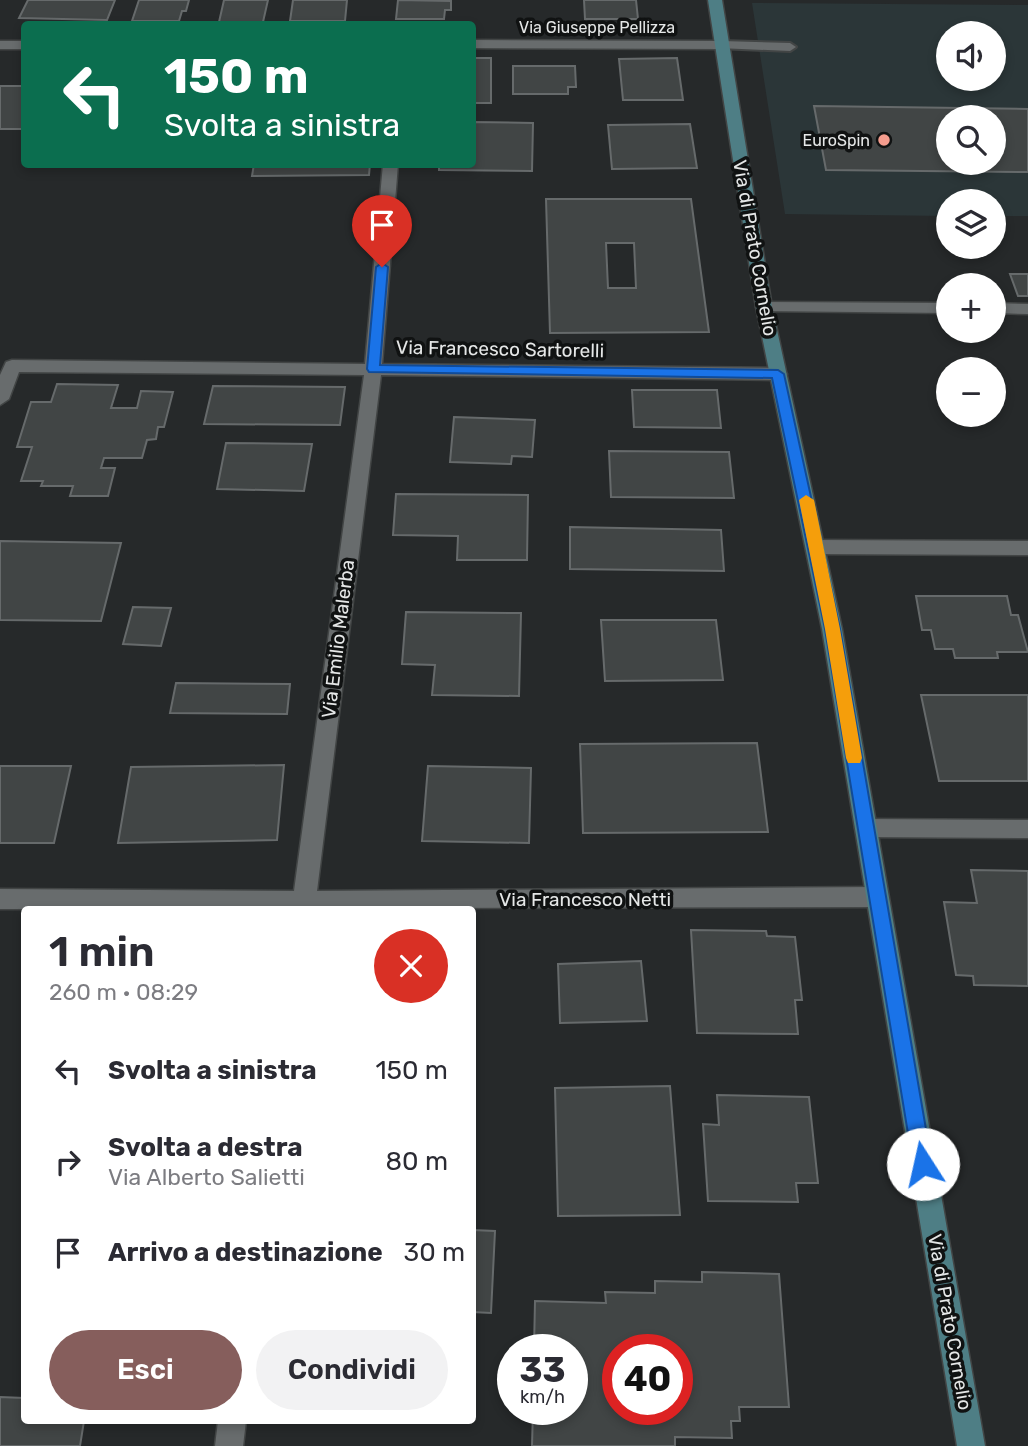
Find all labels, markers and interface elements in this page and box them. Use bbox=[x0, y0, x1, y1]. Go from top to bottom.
street label: Via Giuseppe Pellizza bbox=[519, 18, 675, 37]
map controls bbox=[936, 21, 1006, 427]
button: sound bbox=[936, 21, 1006, 91]
text: 150 m bbox=[164, 47, 309, 105]
icon: left bbox=[49, 49, 140, 140]
button: search bbox=[936, 105, 1006, 175]
text: Svolta a sinistra bbox=[164, 106, 400, 144]
place label: EuroSpin bbox=[803, 131, 870, 150]
marker: EuroSpin bbox=[876, 132, 892, 148]
street label: Via di Prato Cornelio bbox=[728, 158, 782, 338]
button: layers bbox=[936, 189, 1006, 259]
pin bbox=[352, 195, 412, 267]
icon: arrive bbox=[363, 206, 401, 244]
button: + bbox=[936, 273, 1006, 343]
street label: Via Francesco Sartorelli bbox=[396, 336, 604, 362]
button: − bbox=[936, 357, 1006, 427]
street label: Via Emilio Malerba bbox=[317, 558, 359, 720]
street label: Via Francesco Netti bbox=[499, 888, 671, 911]
text: 1 min bbox=[49, 927, 155, 977]
button: close bbox=[374, 929, 448, 1003]
text: 260 m · 08:29 bbox=[49, 978, 198, 1006]
icon: left bbox=[49, 1052, 87, 1090]
text: Svolta a sinistra bbox=[108, 1055, 317, 1086]
text: 150 m bbox=[375, 1055, 448, 1086]
position arrow bbox=[886, 1127, 960, 1201]
text: Svolta a destra bbox=[108, 1132, 303, 1163]
icon: right bbox=[49, 1143, 87, 1181]
text: 80 m bbox=[385, 1146, 448, 1177]
text: Via Alberto Salietti bbox=[108, 1163, 305, 1191]
street label: Via di Prato Cornelio bbox=[923, 1232, 977, 1412]
icon: arrive bbox=[49, 1234, 87, 1272]
text: Arrivo a destinazione bbox=[108, 1237, 383, 1268]
text: 30 m bbox=[404, 1237, 465, 1268]
button: Esci bbox=[49, 1330, 242, 1410]
button: Condividi bbox=[256, 1330, 448, 1410]
speed limit sign: 40 bbox=[602, 1334, 693, 1425]
text: 33 bbox=[519, 1349, 566, 1391]
text: km/h bbox=[520, 1386, 565, 1408]

